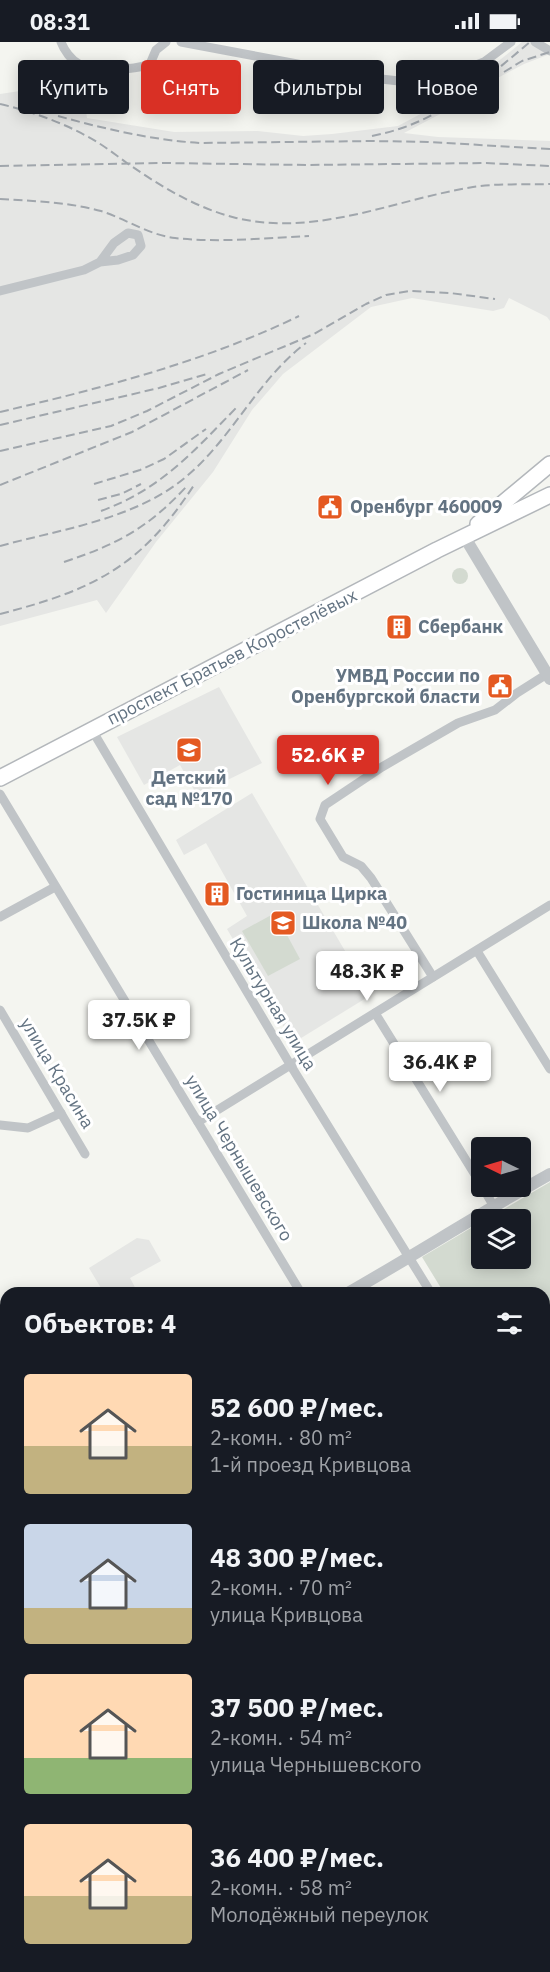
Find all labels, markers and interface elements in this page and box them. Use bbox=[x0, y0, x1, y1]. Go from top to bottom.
text: 08:31 bbox=[30, 7, 90, 36]
chip: Купить bbox=[18, 60, 129, 114]
chip: Снять bbox=[141, 60, 241, 114]
chip: Фильтры bbox=[253, 60, 384, 114]
chip: Новое bbox=[396, 60, 499, 114]
public building icon: Оренбург 460009 bbox=[315, 492, 345, 522]
place label: Оренбург 460009 bbox=[350, 495, 503, 518]
street label: проспект Братьев Коростелёвых bbox=[103, 583, 361, 730]
building icon: Сбербанк bbox=[384, 612, 414, 642]
place label: Сбербанк bbox=[418, 615, 503, 638]
place label: УМВД России по Оренбургской бласти bbox=[291, 664, 480, 708]
public building icon: УМВД России по Оренбургской бласти bbox=[485, 671, 515, 701]
school or university icon: Детский сад №170 bbox=[174, 735, 204, 765]
pin: 52.6K ₽ bbox=[273, 735, 383, 786]
text: 52.6K ₽ bbox=[291, 741, 365, 768]
place label: Детский сад №170 bbox=[145, 766, 233, 810]
building icon: Гостиница Цирка bbox=[202, 879, 232, 909]
place label: Гостиница Цирка bbox=[236, 882, 387, 905]
school or university icon: Школа №40 bbox=[268, 908, 298, 938]
place label: Школа №40 bbox=[302, 911, 407, 934]
street label: Культурная улица bbox=[225, 933, 322, 1075]
pin: 48.3K ₽ bbox=[312, 951, 422, 1002]
text: 48.3K ₽ bbox=[330, 957, 404, 984]
pin: 37.5K ₽ bbox=[84, 1000, 194, 1051]
text: 37.5K ₽ bbox=[102, 1006, 176, 1033]
street label: улица Красина bbox=[15, 1013, 100, 1133]
pin: 36.4K ₽ bbox=[385, 1042, 495, 1093]
text: 36.4K ₽ bbox=[403, 1048, 477, 1075]
street label: улица Чернышевского bbox=[181, 1070, 298, 1245]
north arrow bbox=[471, 1137, 531, 1197]
map controls bbox=[471, 1137, 531, 1269]
button: layers bbox=[471, 1209, 531, 1269]
text: Объектов: 4 bbox=[24, 1306, 176, 1340]
icon: filters bbox=[493, 1307, 526, 1340]
text: 52 600 ₽/мес. bbox=[210, 1390, 384, 1424]
icon: home bbox=[72, 1398, 144, 1470]
text: 2-комн. · 80 m² bbox=[210, 1424, 352, 1451]
text: 1-й проезд Кривцова bbox=[210, 1451, 411, 1478]
text: 48 300 ₽/мес. bbox=[210, 1540, 384, 1574]
icon: home bbox=[72, 1548, 144, 1620]
text: 2-комн. · 70 m² bbox=[210, 1574, 352, 1601]
text: улица Кривцова bbox=[210, 1601, 363, 1628]
text: 37 500 ₽/мес. bbox=[210, 1690, 384, 1724]
icon: home bbox=[72, 1698, 144, 1770]
text: 2-комн. · 54 m² bbox=[210, 1724, 352, 1751]
text: улица Чернышевского bbox=[210, 1751, 421, 1778]
text: 36 400 ₽/мес. bbox=[210, 1840, 384, 1874]
icon: home bbox=[72, 1848, 144, 1920]
text: 2-комн. · 58 m² bbox=[210, 1874, 352, 1901]
text: Молодёжный переулок bbox=[210, 1901, 429, 1928]

